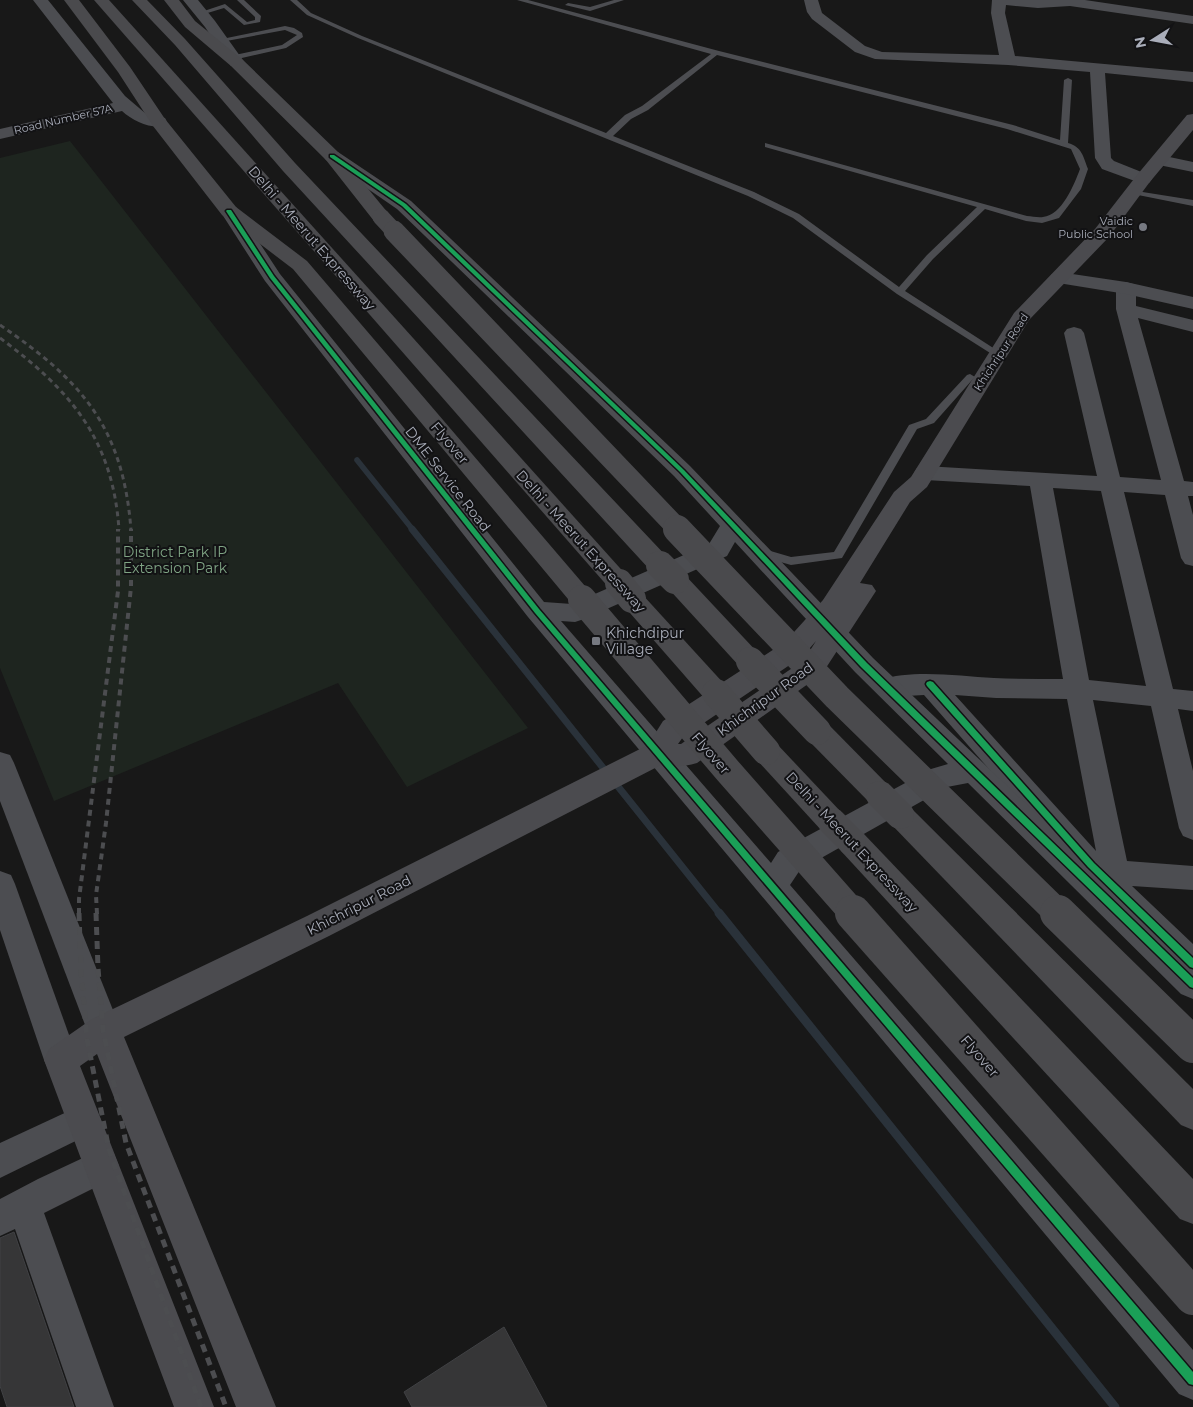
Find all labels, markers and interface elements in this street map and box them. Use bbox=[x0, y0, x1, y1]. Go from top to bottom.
north arrow bbox=[1128, 15, 1178, 65]
text: N bbox=[1130, 35, 1150, 50]
street label: Road Number 57A bbox=[12, 101, 114, 137]
street label: Delhi - Meerut Expressway bbox=[244, 162, 380, 314]
place label: Vaidic Public School bbox=[1058, 214, 1133, 241]
marker: Vaidic Public School bbox=[1137, 221, 1149, 233]
street label: Khichripur Road bbox=[971, 310, 1031, 394]
street label: Flyover bbox=[427, 418, 473, 468]
street label: DME Service Road bbox=[401, 423, 495, 535]
street label: Delhi - Meerut Expressway bbox=[512, 466, 650, 616]
park label: District Park IP Extension Park bbox=[123, 543, 228, 577]
place label: Khichdipur Village bbox=[606, 624, 685, 658]
marker: Khichdipur Village bbox=[590, 635, 602, 647]
street label: Khichripur Road bbox=[713, 658, 817, 740]
street label: Flyover bbox=[688, 728, 734, 778]
street label: Delhi - Meerut Expressway bbox=[782, 768, 922, 916]
street label: Khichripur Road bbox=[304, 871, 414, 939]
street label: Flyover bbox=[957, 1031, 1003, 1081]

